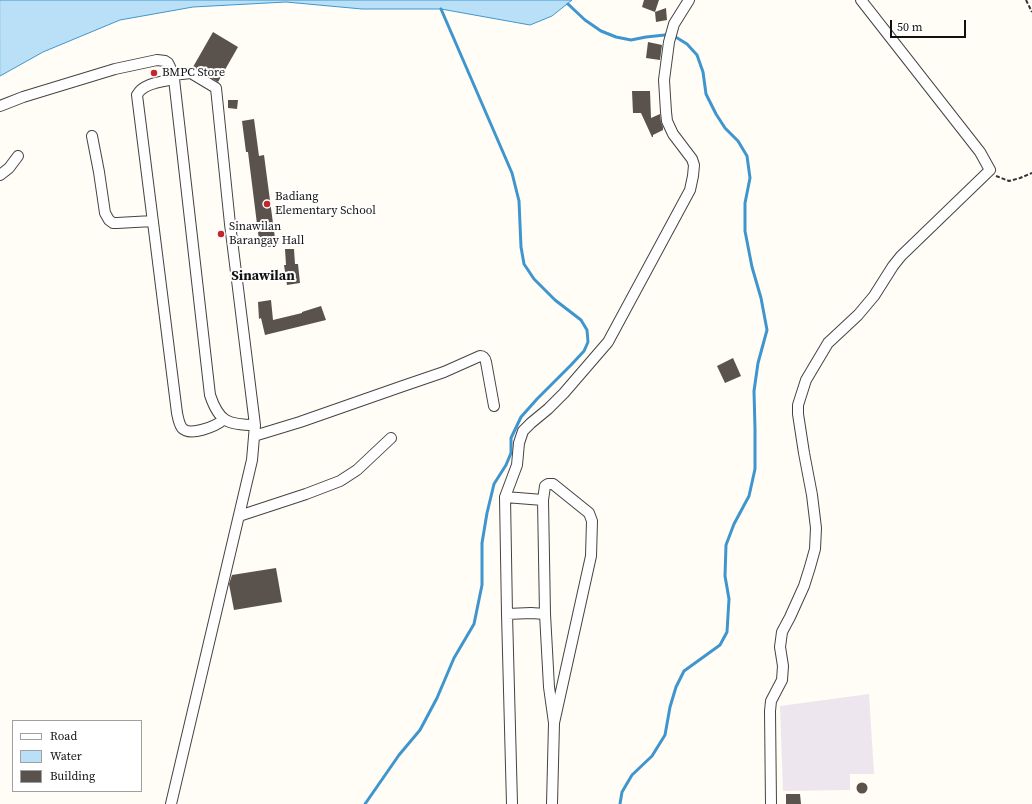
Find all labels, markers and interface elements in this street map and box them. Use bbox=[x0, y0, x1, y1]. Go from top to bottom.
scale bar bbox=[892, 12, 968, 38]
text: 50 m bbox=[897, 19, 923, 35]
place label: BMPC Store bbox=[162, 66, 225, 80]
marker: BMPC Store bbox=[149, 68, 159, 78]
place label: Badiang Elementary School bbox=[275, 190, 376, 218]
marker: Badiang Elementary School bbox=[262, 199, 272, 209]
place label: Sinawilan Barangay Hall bbox=[229, 220, 304, 248]
marker: Sinawilan Barangay Hall bbox=[216, 229, 226, 239]
district label: Sinawilan bbox=[231, 268, 295, 284]
legend bbox=[12, 720, 142, 792]
text: Road bbox=[50, 728, 77, 744]
text: Water bbox=[50, 748, 82, 764]
text: Building bbox=[50, 768, 95, 784]

